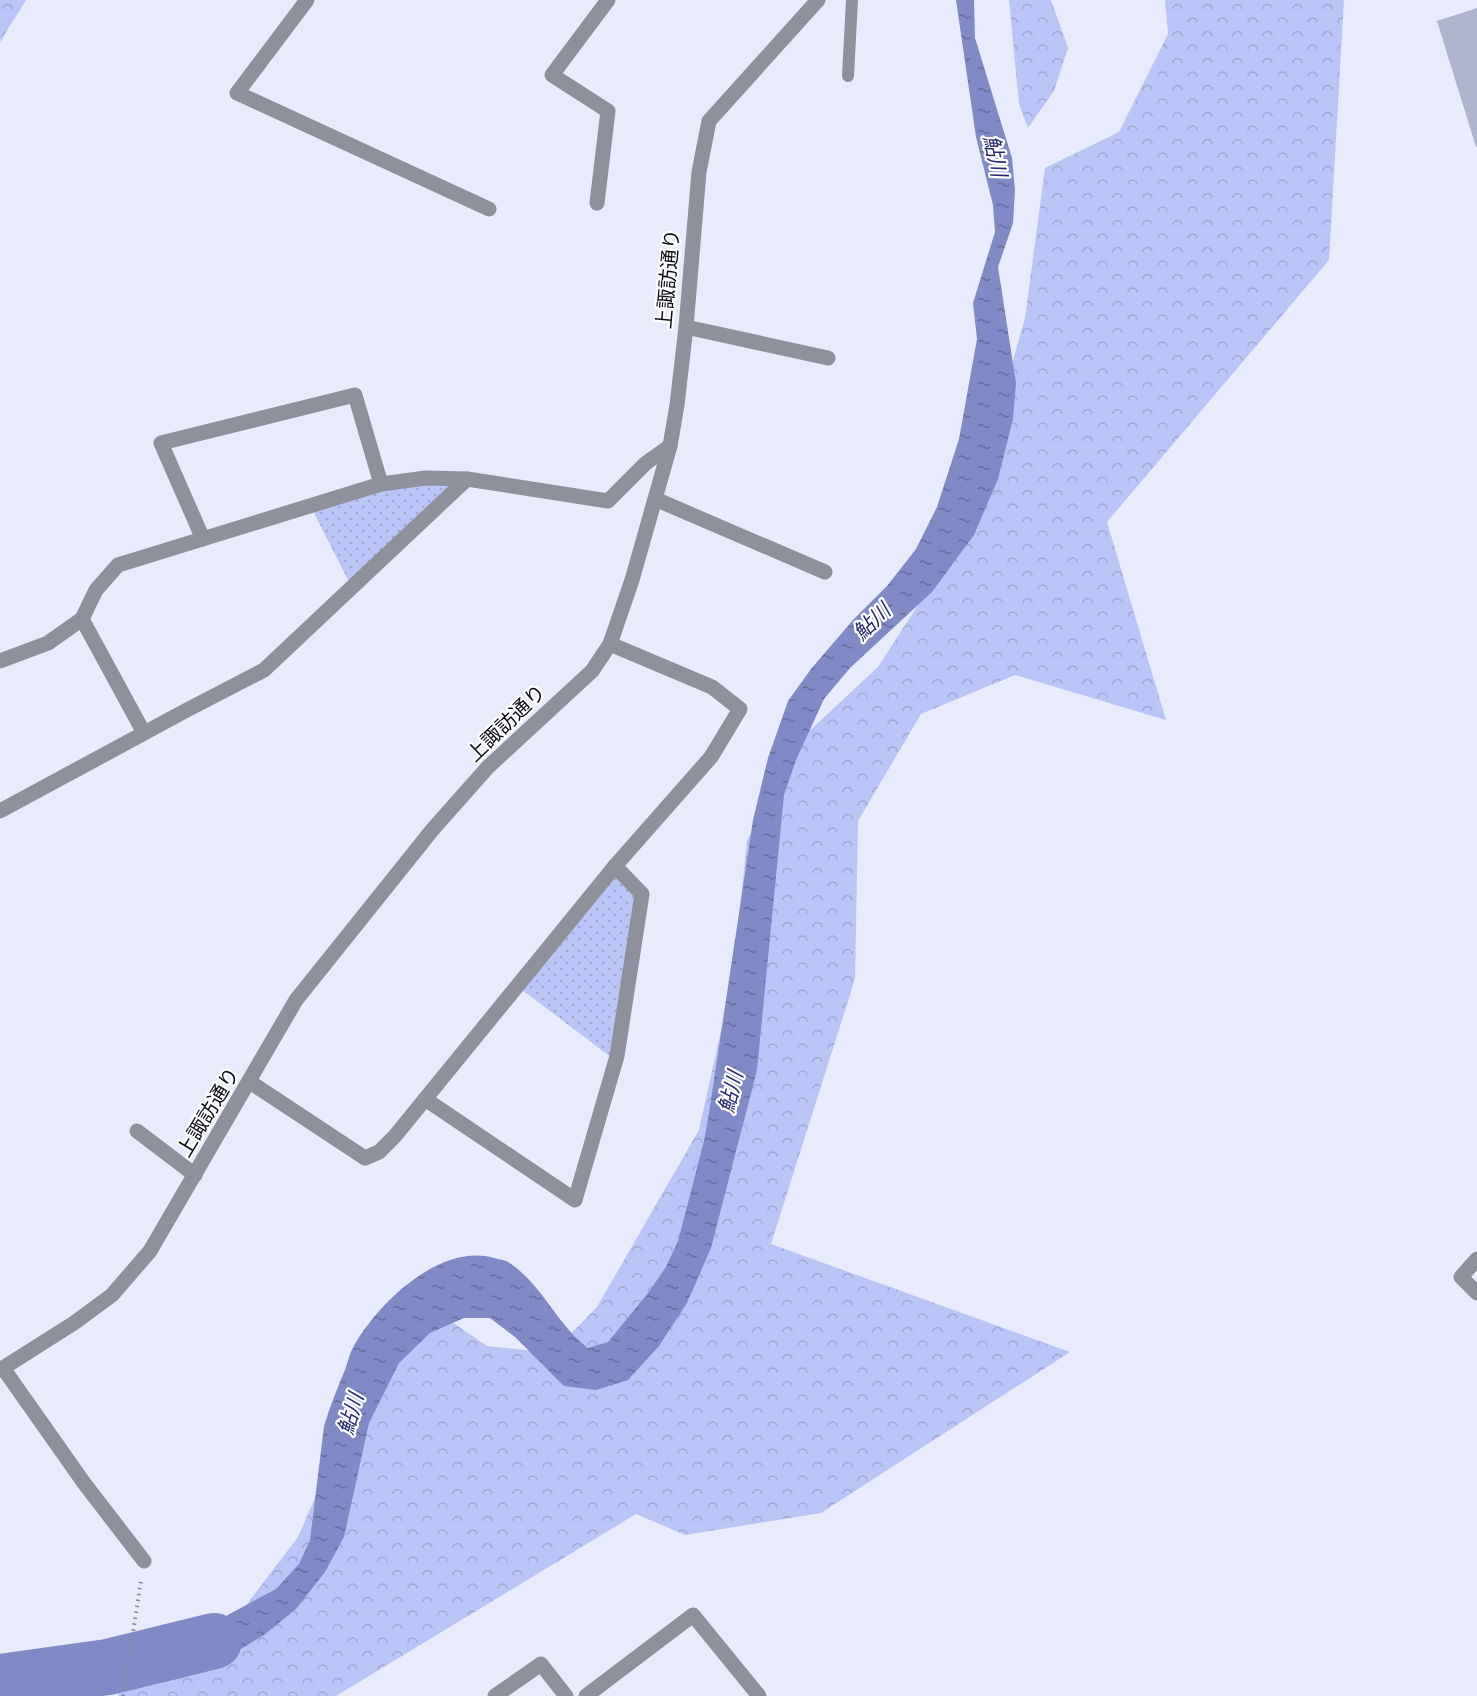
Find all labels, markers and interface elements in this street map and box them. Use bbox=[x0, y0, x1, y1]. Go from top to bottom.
water label: 鮎川 bbox=[978, 132, 1017, 181]
street label: 上諏訪通り bbox=[647, 228, 685, 330]
water label: 鮎川 bbox=[844, 593, 898, 646]
street label: 上諏訪通り bbox=[458, 676, 551, 767]
street label: 上諏訪通り bbox=[168, 1060, 245, 1162]
water label: 鮎川 bbox=[708, 1065, 749, 1116]
water label: 鮎川 bbox=[328, 1387, 370, 1438]

